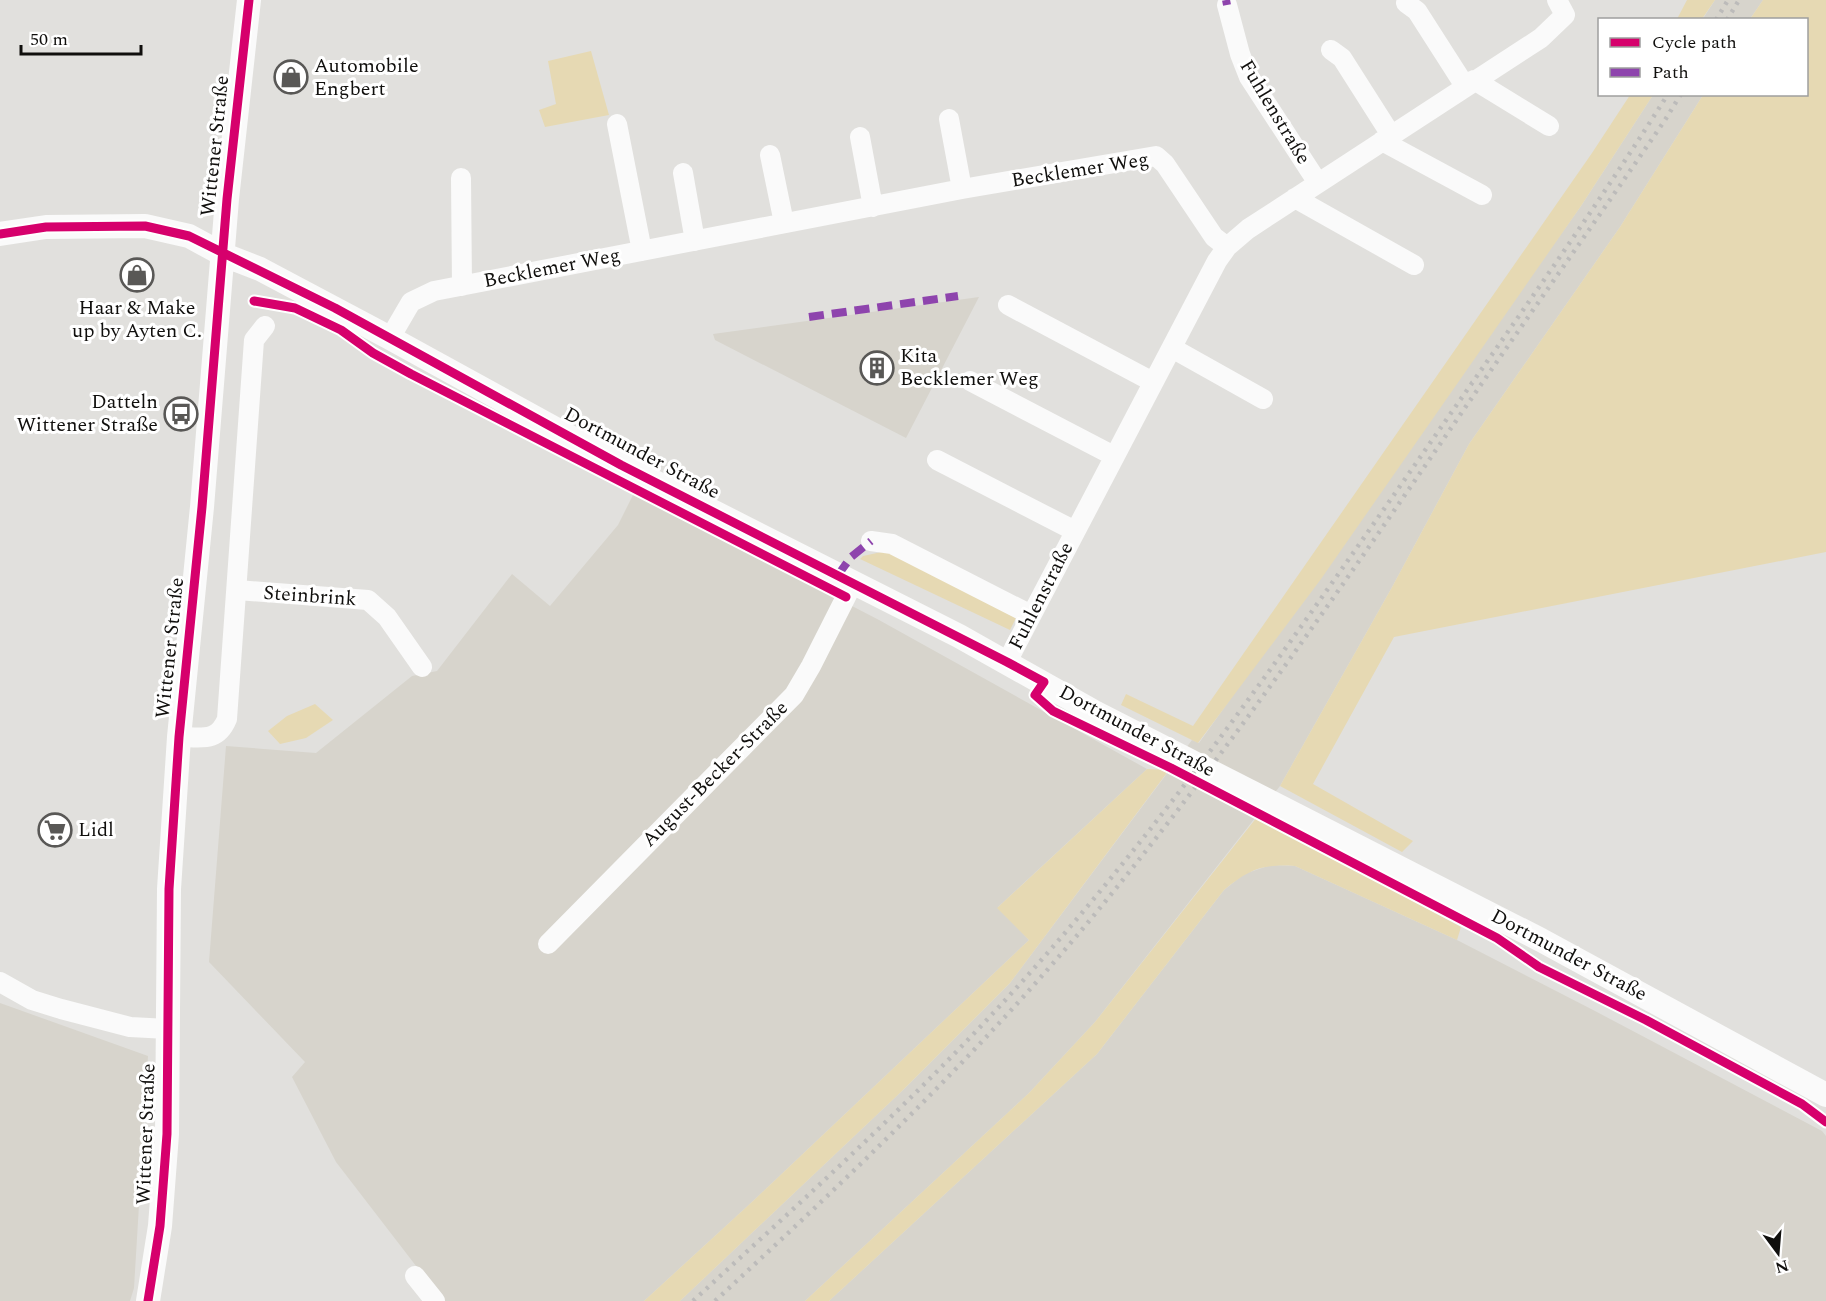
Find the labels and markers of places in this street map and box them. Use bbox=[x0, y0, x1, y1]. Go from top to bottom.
place label: Automobile Engbert bbox=[314, 51, 419, 104]
shop icon: Automobile Engbert bbox=[273, 59, 309, 95]
shop icon: Haar & Make up by Ayten C. bbox=[119, 257, 155, 293]
place label: Haar & Make up by Ayten C. bbox=[72, 293, 202, 346]
place label: Kita Becklemer Weg bbox=[900, 341, 1039, 394]
building icon: Kita Becklemer Weg bbox=[859, 350, 895, 386]
place label: Datteln Wittener Straße bbox=[16, 387, 158, 440]
bus stop icon: Datteln Wittener Straße bbox=[163, 396, 199, 432]
supermarket icon: Lidl bbox=[37, 812, 73, 848]
place label: Lidl bbox=[78, 815, 114, 845]

